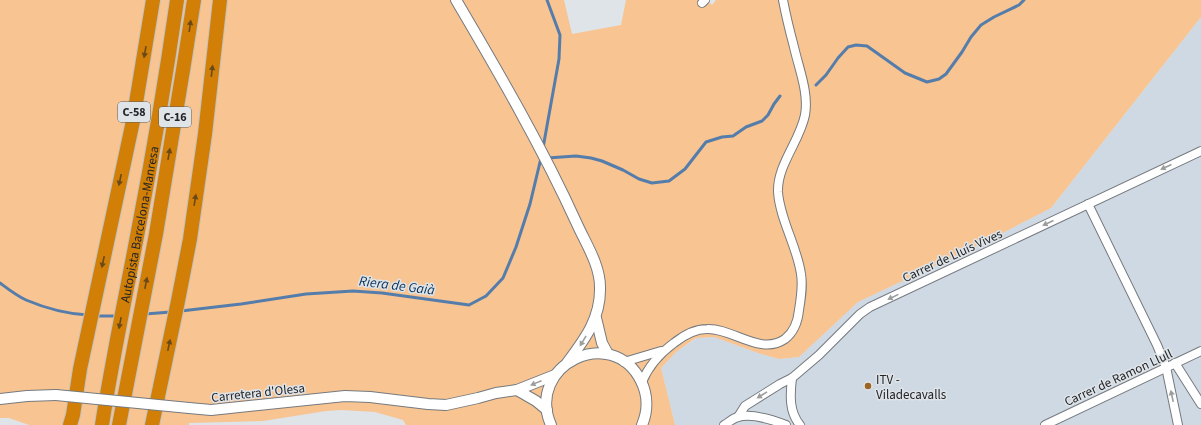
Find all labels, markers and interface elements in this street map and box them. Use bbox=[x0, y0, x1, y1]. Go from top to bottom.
one-way arrow bbox=[187, 19, 193, 32]
one-way arrow bbox=[142, 46, 148, 58]
one-way arrow bbox=[209, 65, 216, 77]
road number: C-58 bbox=[118, 102, 150, 122]
road number: C-16 bbox=[159, 107, 191, 127]
street label: Autopista Barcelona-Manresa bbox=[116, 145, 164, 304]
one-way arrow bbox=[166, 148, 172, 160]
one-way arrow bbox=[1160, 164, 1171, 170]
one-way arrow bbox=[117, 174, 123, 186]
one-way arrow bbox=[192, 194, 198, 206]
one-way arrow bbox=[1042, 220, 1054, 226]
street label: Carrer de Lluís Vives bbox=[899, 225, 1006, 287]
one-way arrow bbox=[100, 256, 106, 268]
water label: Riera de Gaià bbox=[358, 271, 436, 301]
one-way arrow bbox=[144, 276, 150, 289]
one-way arrow bbox=[887, 294, 899, 300]
one-way arrow bbox=[116, 317, 122, 329]
one-way arrow bbox=[579, 336, 587, 346]
one-way arrow bbox=[167, 338, 173, 351]
street label: Carrer de Ramon Llull bbox=[1061, 345, 1175, 411]
place label: ITV - Viladecavalls bbox=[876, 371, 947, 404]
street label: Carretera d'Olesa bbox=[210, 379, 306, 407]
one-way arrow bbox=[529, 380, 541, 386]
marker: ITV - Viladecavalls bbox=[863, 381, 873, 391]
one-way arrow bbox=[1168, 390, 1174, 402]
one-way arrow bbox=[757, 391, 768, 399]

